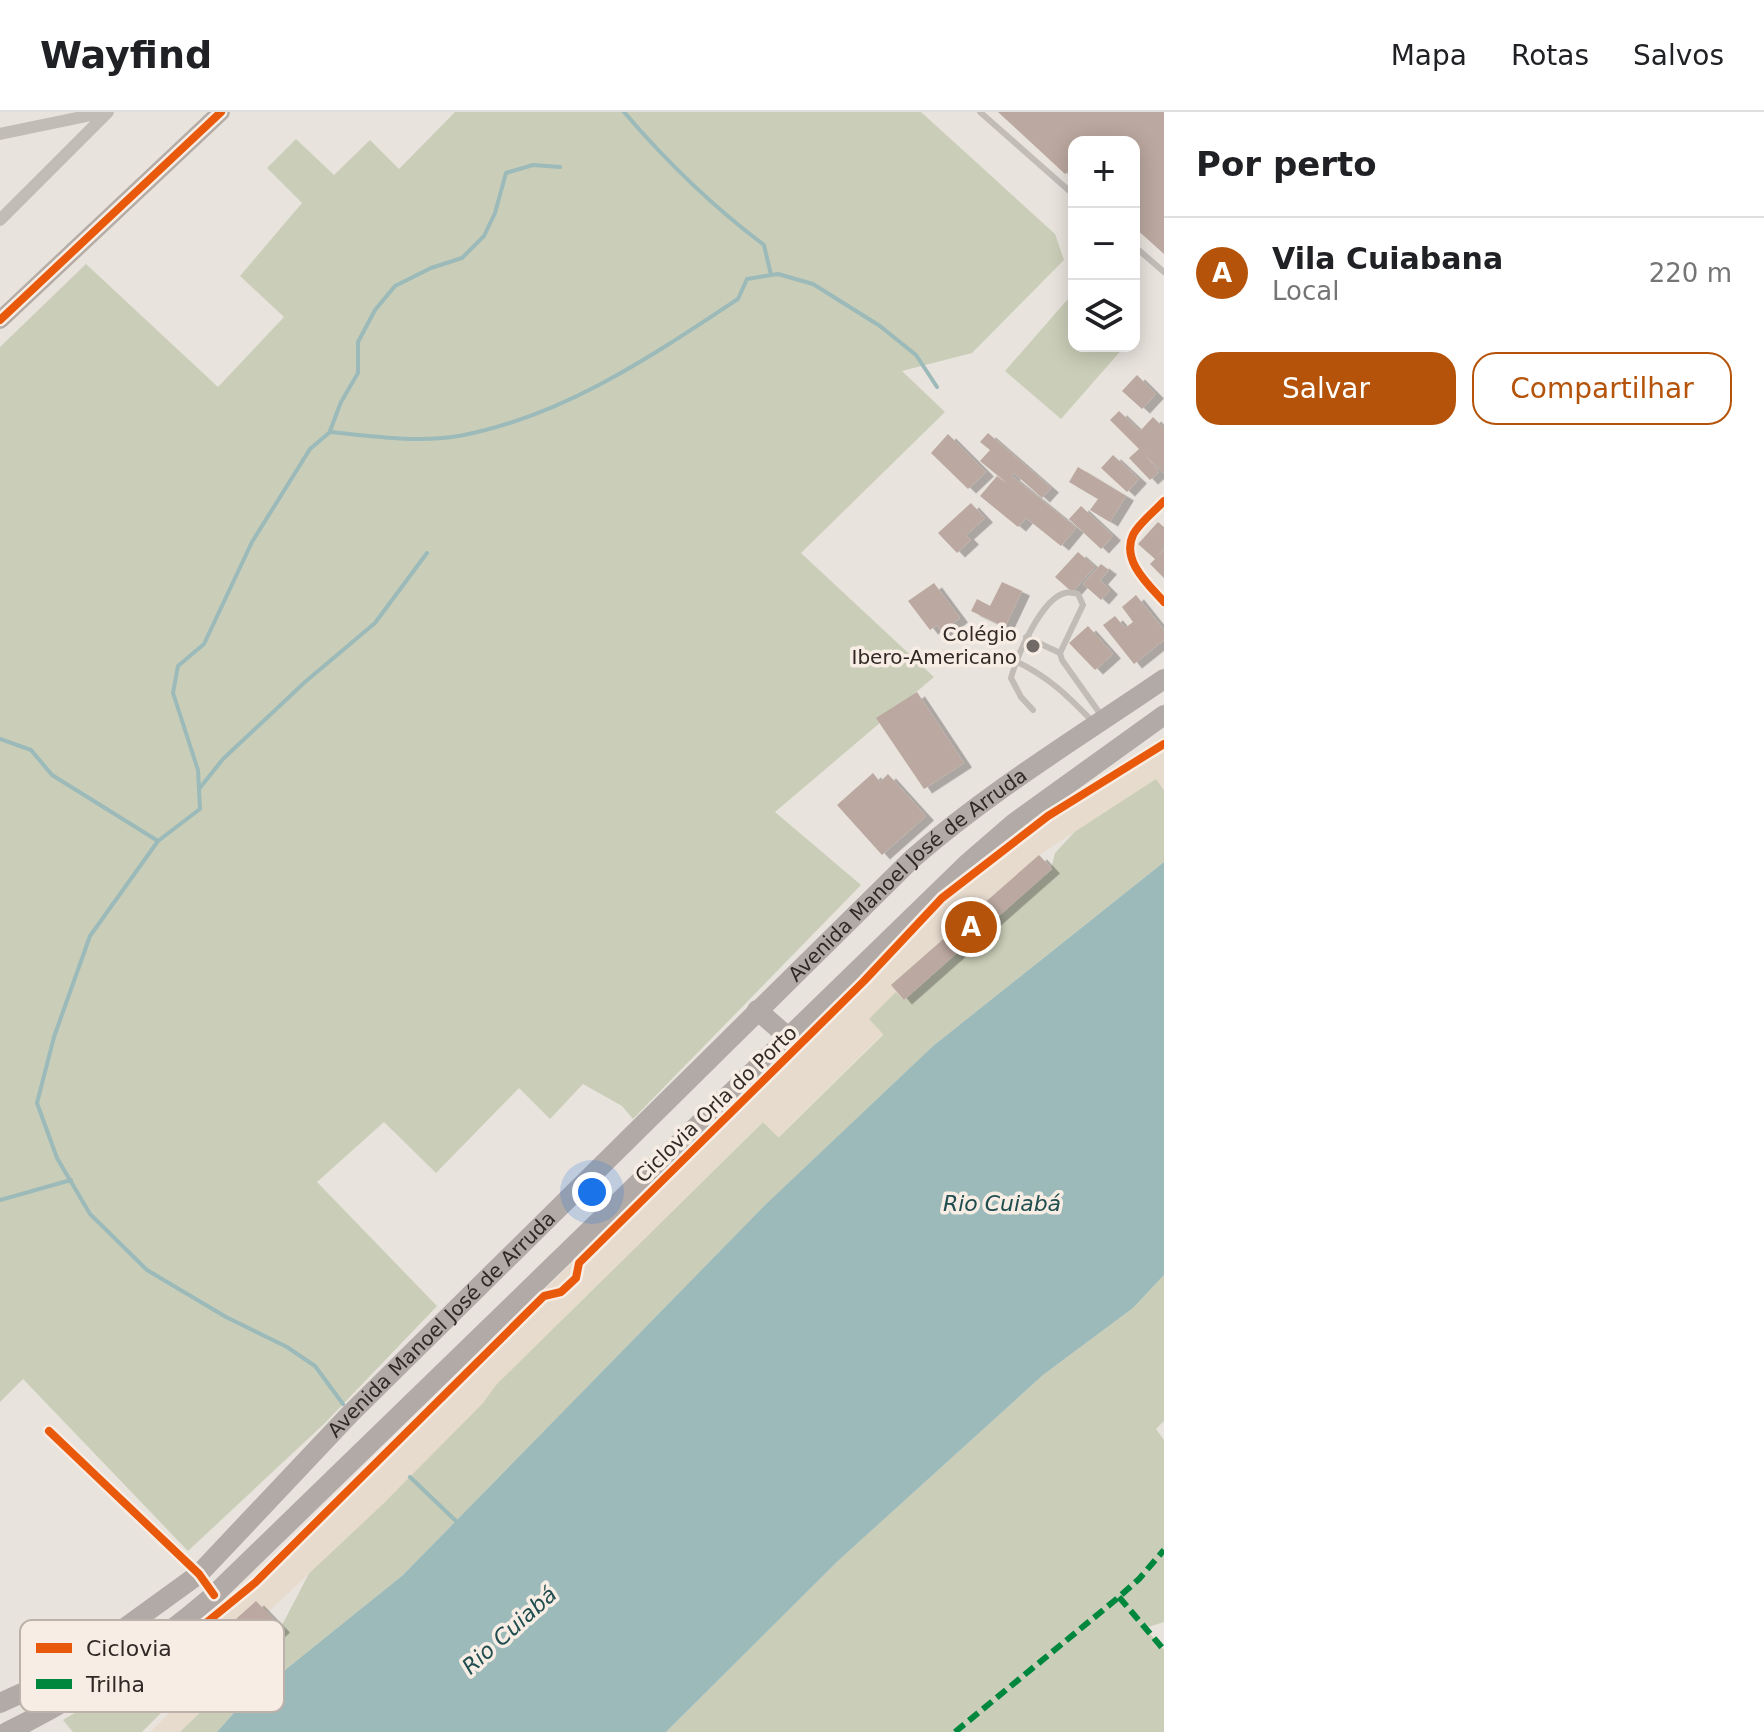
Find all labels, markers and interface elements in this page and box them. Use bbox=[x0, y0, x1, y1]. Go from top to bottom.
text: Wayfind bbox=[40, 33, 212, 77]
text: Mapa bbox=[1391, 39, 1467, 72]
text: Rotas bbox=[1511, 39, 1589, 72]
text: Salvos bbox=[1633, 39, 1724, 72]
map controls bbox=[1068, 136, 1140, 352]
button: + bbox=[1068, 136, 1140, 208]
text: Por perto bbox=[1196, 144, 1377, 184]
button: − bbox=[1068, 208, 1140, 280]
text: Vila Cuiabana bbox=[1272, 241, 1503, 276]
text: A bbox=[1212, 258, 1232, 288]
text: 220 m bbox=[1649, 258, 1732, 288]
text: Local bbox=[1272, 276, 1339, 306]
button: layers bbox=[1068, 280, 1140, 352]
button: Salvar bbox=[1196, 352, 1456, 425]
button: Compartilhar bbox=[1472, 352, 1732, 425]
place label: Colégio Ibero-Americano bbox=[852, 622, 1017, 669]
marker: Colégio Ibero-Americano bbox=[1024, 637, 1042, 655]
street label: Avenida Manoel José de Arruda bbox=[784, 764, 1034, 986]
pin: A bbox=[945, 897, 997, 957]
street label: Ciclovia Orla do Porto bbox=[630, 1020, 802, 1188]
your location bbox=[572, 1172, 612, 1212]
water label: Rio Cuiabá bbox=[943, 1191, 1061, 1216]
street label: Avenida Manoel José de Arruda bbox=[323, 1206, 560, 1442]
water label: Rio Cuiabá bbox=[457, 1582, 562, 1679]
legend bbox=[20, 1620, 284, 1712]
text: Ciclovia bbox=[86, 1636, 172, 1661]
text: Trilha bbox=[85, 1672, 145, 1697]

